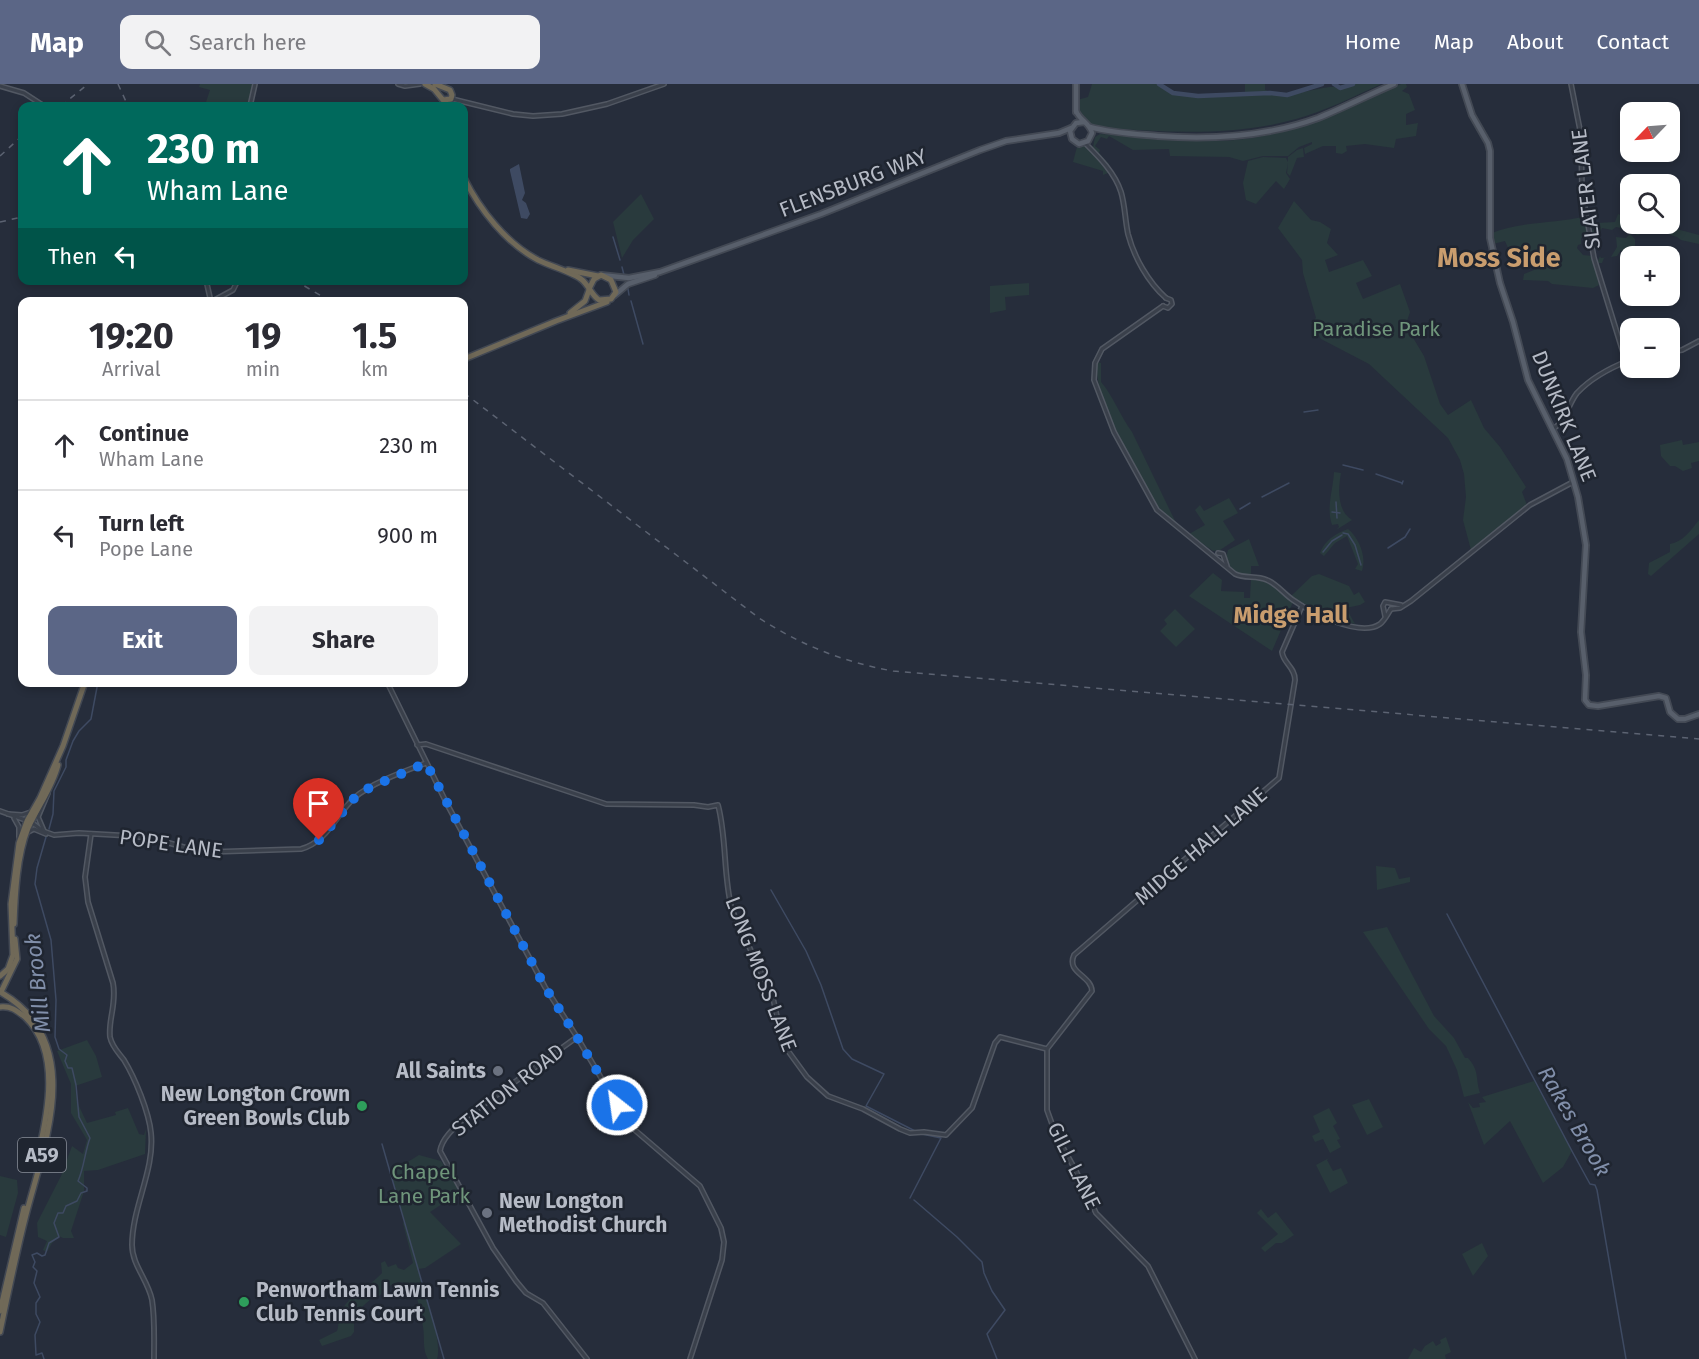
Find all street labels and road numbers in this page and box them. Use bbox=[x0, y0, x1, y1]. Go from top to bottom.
street label: SLATER LANE bbox=[1566, 127, 1606, 251]
street label: FLENSBURG WAY bbox=[776, 143, 931, 223]
street label: DUNKIRK LANE bbox=[1526, 347, 1602, 485]
street label: MIDGE HALL LANE bbox=[1129, 781, 1273, 911]
street label: POPE LANE bbox=[118, 824, 224, 864]
street label: LONG MOSS LANE bbox=[719, 893, 803, 1055]
street label: STATION ROAD bbox=[447, 1038, 569, 1142]
street label: GILL LANE bbox=[1042, 1118, 1106, 1214]
road number: A59 bbox=[18, 1138, 66, 1172]

